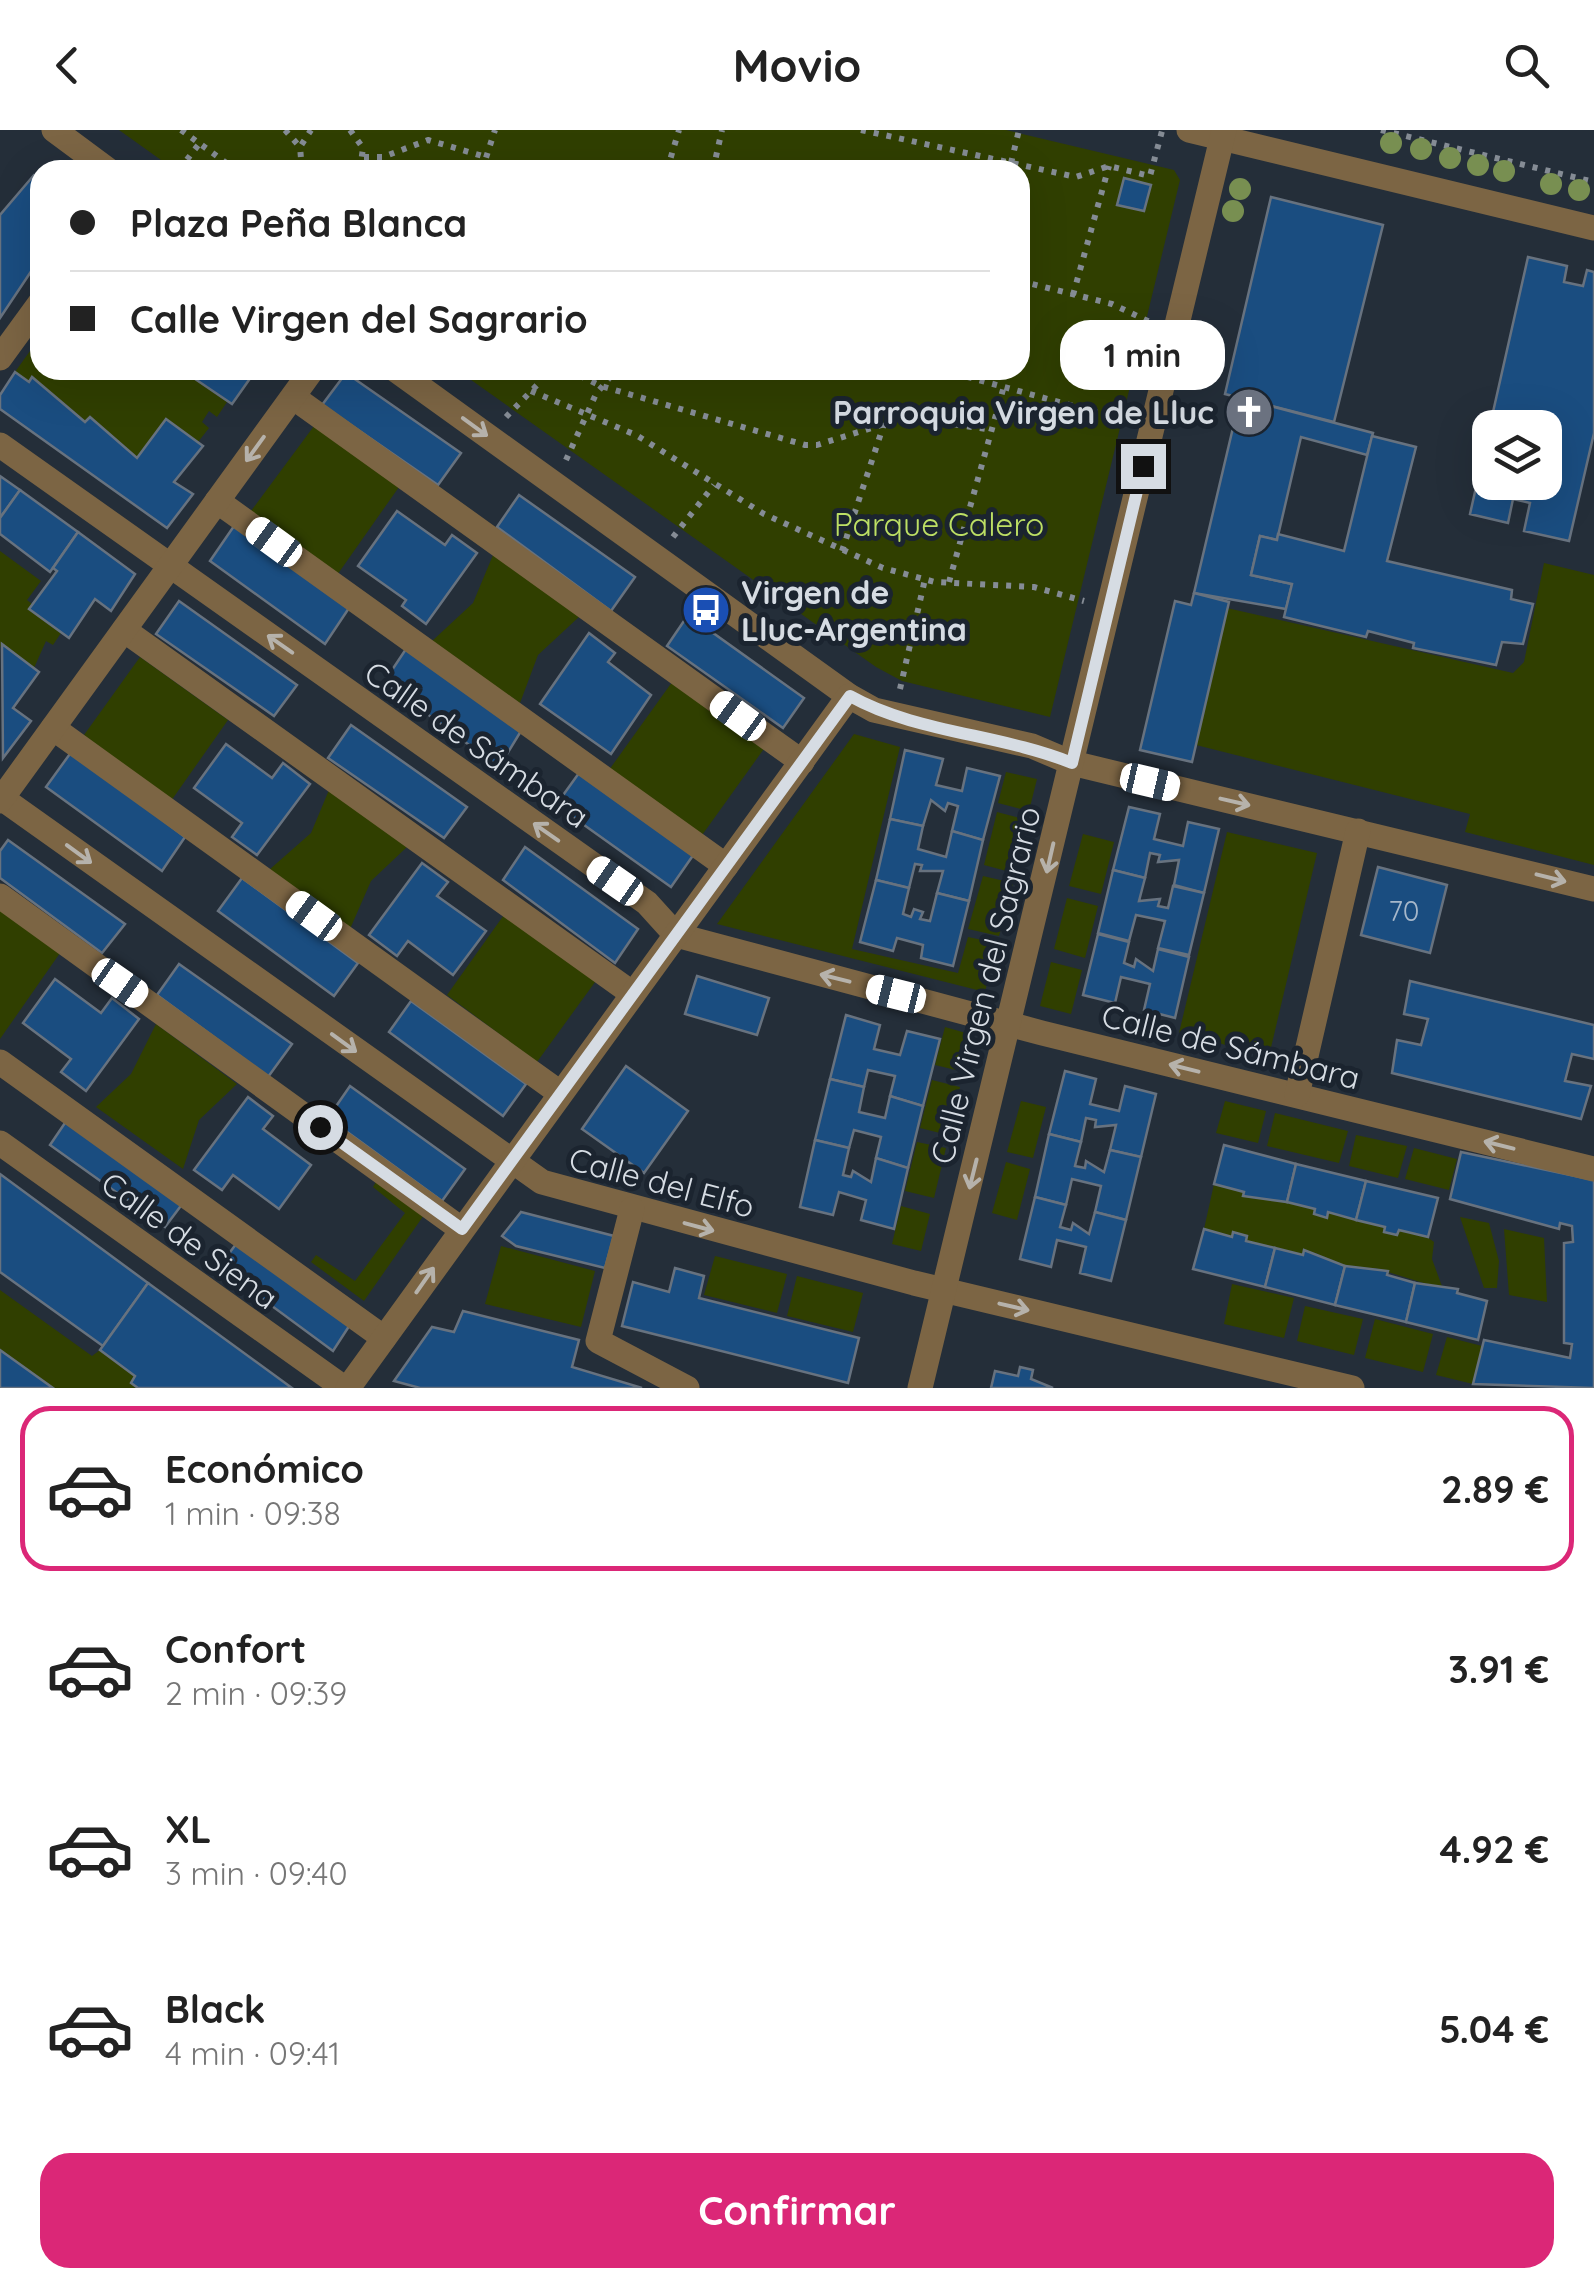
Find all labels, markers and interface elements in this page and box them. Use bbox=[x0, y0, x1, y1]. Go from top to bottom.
text: Movio bbox=[733, 37, 861, 93]
icon: back bbox=[40, 38, 95, 93]
icon: search bbox=[1499, 38, 1554, 93]
text: Plaza Peña Blanca bbox=[130, 199, 467, 247]
text: Calle Virgen del Sagrario bbox=[130, 295, 588, 343]
callout: 1 min bbox=[1060, 321, 1226, 391]
text: 1 min bbox=[1104, 335, 1181, 375]
church icon: Parroquia Virgen de Lluc bbox=[1223, 386, 1275, 438]
place label: Parroquia Virgen de Lluc bbox=[833, 392, 1214, 432]
map controls bbox=[1472, 410, 1562, 500]
button: layers bbox=[1472, 410, 1562, 500]
one-way arrow bbox=[461, 416, 489, 437]
one-way arrow bbox=[245, 435, 266, 462]
route end bbox=[1121, 444, 1166, 489]
park label: Parque Calero bbox=[834, 504, 1044, 544]
car bbox=[241, 512, 307, 572]
place label: Virgen de Lluc-Argentina bbox=[741, 572, 967, 649]
bus stop icon: Virgen de Lluc-Argentina bbox=[680, 584, 732, 636]
one-way arrow bbox=[267, 634, 295, 655]
street label: Calle de Sámbara bbox=[357, 652, 597, 836]
car bbox=[705, 686, 771, 746]
car bbox=[1117, 761, 1183, 803]
one-way arrow bbox=[1218, 794, 1250, 812]
street label: Calle Virgen del Sagrario bbox=[921, 802, 1049, 1168]
one-way arrow bbox=[533, 822, 560, 843]
one-way arrow bbox=[1040, 841, 1058, 873]
one-way arrow bbox=[65, 843, 92, 864]
car bbox=[582, 852, 648, 910]
one-way arrow bbox=[1534, 870, 1566, 888]
car bbox=[281, 886, 347, 946]
house number: 70 bbox=[1388, 893, 1420, 928]
car bbox=[87, 954, 153, 1012]
one-way arrow bbox=[820, 968, 852, 986]
car bbox=[863, 972, 929, 1016]
street label: Calle de Sámbara bbox=[1098, 995, 1364, 1097]
one-way arrow bbox=[329, 1032, 357, 1053]
one-way arrow bbox=[1169, 1057, 1200, 1076]
route start bbox=[298, 1105, 343, 1150]
one-way arrow bbox=[1484, 1135, 1516, 1153]
street label: Calle del Elfo bbox=[565, 1138, 759, 1226]
one-way arrow bbox=[963, 1157, 981, 1189]
street label: Calle de Siena bbox=[94, 1163, 286, 1317]
one-way arrow bbox=[682, 1219, 714, 1237]
one-way arrow bbox=[414, 1267, 435, 1294]
one-way arrow bbox=[997, 1299, 1029, 1317]
icon: car bbox=[45, 1444, 135, 1534]
text: Económico bbox=[165, 1445, 364, 1493]
text: 2.89 € bbox=[1441, 1465, 1549, 1513]
text: 1 min · 09:38 bbox=[165, 1493, 341, 1533]
icon: car bbox=[45, 1624, 135, 1714]
text: Confort bbox=[165, 1625, 306, 1673]
text: 3.91 € bbox=[1448, 1645, 1549, 1693]
text: 2 min · 09:39 bbox=[165, 1673, 347, 1713]
icon: car bbox=[45, 1804, 135, 1894]
text: XL bbox=[165, 1805, 211, 1853]
text: 4.92 € bbox=[1440, 1825, 1549, 1873]
text: 3 min · 09:40 bbox=[165, 1853, 348, 1893]
icon: car bbox=[45, 1984, 135, 2074]
text: Black bbox=[165, 1985, 265, 2033]
text: 5.04 € bbox=[1439, 2005, 1549, 2053]
text: 4 min · 09:41 bbox=[165, 2033, 340, 2073]
button: Confirmar bbox=[40, 2153, 1554, 2268]

